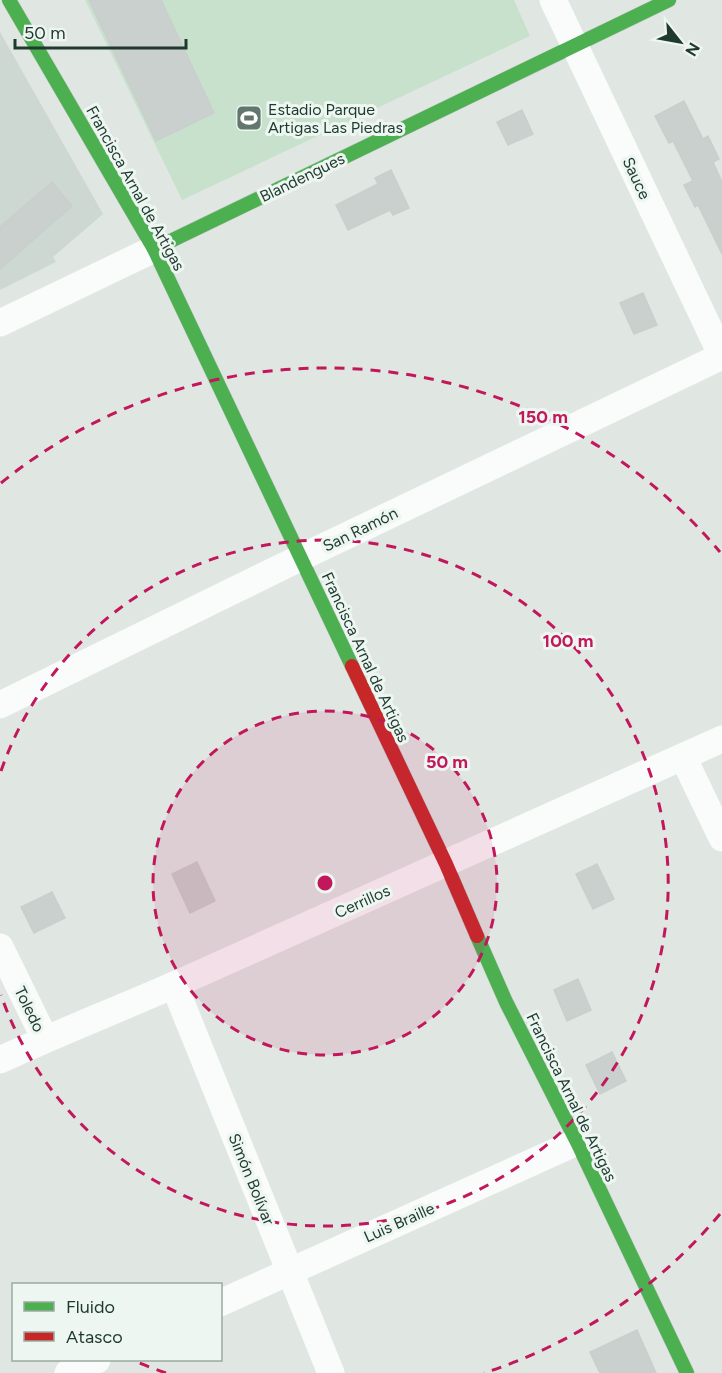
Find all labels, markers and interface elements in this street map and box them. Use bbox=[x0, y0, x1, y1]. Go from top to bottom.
scale bar bbox=[15, 12, 186, 50]
north arrow bbox=[650, 12, 710, 72]
text: 50 m bbox=[24, 22, 66, 44]
text: N bbox=[681, 39, 704, 60]
place label: Estadio Parque Artigas Las Piedras bbox=[268, 100, 403, 137]
street label: Francisca Arnal de Artigas bbox=[82, 103, 189, 274]
sports icon: Estadio Parque Artigas Las Piedras bbox=[234, 103, 264, 133]
street label: Blandengues bbox=[257, 149, 348, 206]
street label: Sauce bbox=[619, 154, 655, 203]
text: 150 m bbox=[518, 406, 568, 428]
street label: San Ramón bbox=[320, 503, 401, 556]
street label: Francisca Arnal de Artigas bbox=[318, 569, 413, 745]
text: 100 m bbox=[543, 630, 593, 652]
text: 50 m bbox=[426, 751, 468, 773]
centre of rings bbox=[315, 873, 335, 893]
street label: Cerrillos bbox=[332, 881, 393, 922]
street label: Toledo bbox=[10, 983, 49, 1035]
street label: Francisca Arnal de Artigas bbox=[522, 1010, 621, 1185]
street label: Simón Bolívar bbox=[225, 1131, 279, 1228]
street label: Luis Braille bbox=[361, 1198, 438, 1246]
legend bbox=[12, 1283, 222, 1361]
text: Fluido bbox=[66, 1296, 115, 1318]
text: Atasco bbox=[66, 1326, 123, 1348]

